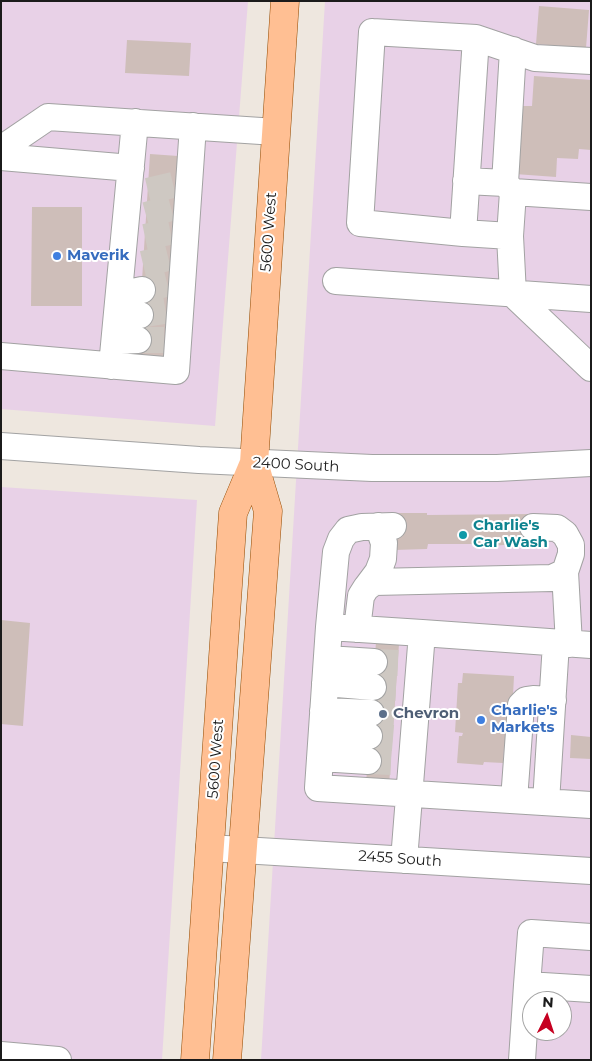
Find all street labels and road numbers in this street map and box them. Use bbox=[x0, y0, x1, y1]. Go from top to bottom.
street label: 5600 West bbox=[257, 192, 281, 272]
street label: 2400 South bbox=[252, 454, 340, 476]
street label: 5600 West bbox=[204, 719, 228, 799]
street label: 2455 South bbox=[358, 847, 442, 871]

